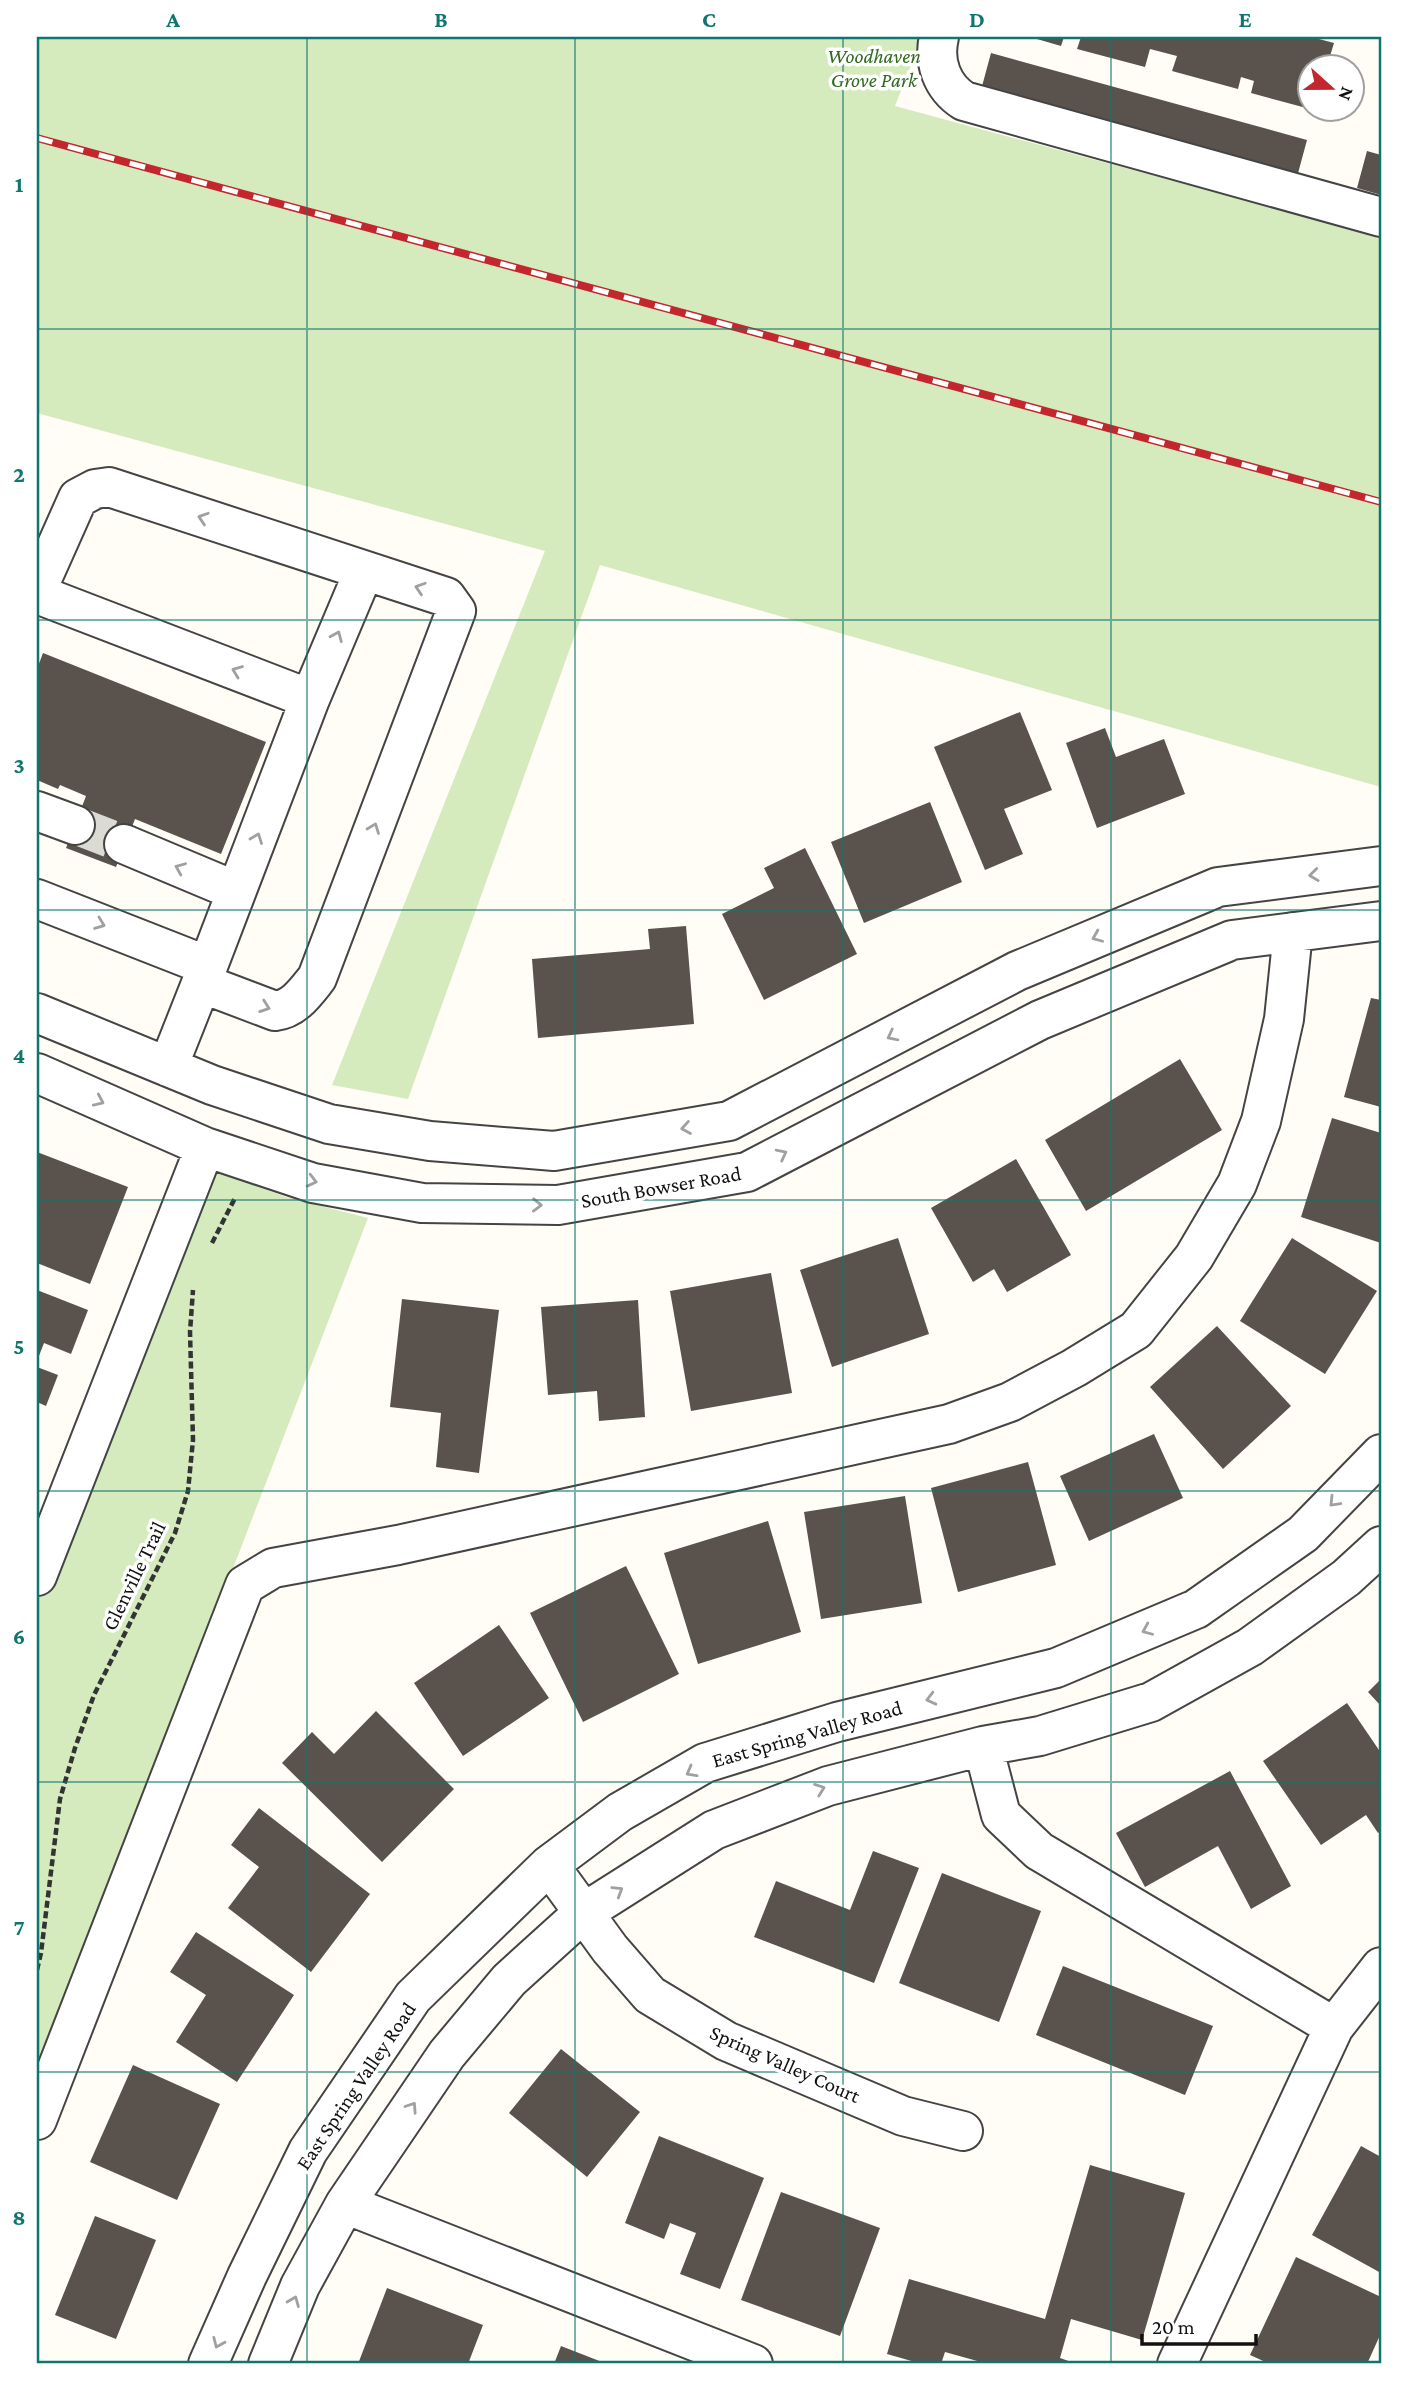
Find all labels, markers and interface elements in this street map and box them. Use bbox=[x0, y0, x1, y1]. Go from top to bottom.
text: A bbox=[165, 6, 180, 32]
text: B bbox=[434, 6, 448, 32]
text: C bbox=[702, 6, 716, 32]
text: D bbox=[969, 6, 985, 32]
text: E bbox=[1238, 6, 1252, 32]
park label: Woodhaven Grove Park bbox=[827, 44, 921, 92]
north arrow bbox=[1296, 52, 1366, 122]
text: N bbox=[1334, 84, 1359, 104]
text: 1 bbox=[15, 171, 24, 197]
text: 2 bbox=[13, 461, 25, 487]
one-way arrow bbox=[198, 512, 210, 526]
one-way arrow bbox=[414, 582, 426, 597]
one-way arrow bbox=[328, 630, 342, 642]
one-way arrow bbox=[232, 665, 244, 679]
text: 3 bbox=[13, 752, 25, 778]
one-way arrow bbox=[366, 822, 380, 834]
one-way arrow bbox=[248, 833, 262, 845]
one-way arrow bbox=[175, 862, 187, 876]
one-way arrow bbox=[1308, 868, 1319, 883]
one-way arrow bbox=[94, 916, 106, 930]
one-way arrow bbox=[1091, 929, 1104, 943]
one-way arrow bbox=[258, 999, 270, 1013]
one-way arrow bbox=[887, 1028, 899, 1042]
text: 4 bbox=[13, 1042, 25, 1068]
one-way arrow bbox=[92, 1093, 105, 1107]
one-way arrow bbox=[680, 1120, 692, 1135]
one-way arrow bbox=[775, 1149, 787, 1163]
street label: South Bowser Road bbox=[579, 1161, 743, 1213]
one-way arrow bbox=[305, 1173, 317, 1187]
one-way arrow bbox=[532, 1197, 543, 1213]
text: 5 bbox=[13, 1333, 25, 1359]
one-way arrow bbox=[1329, 1494, 1342, 1507]
street label: Glenville Trail bbox=[97, 1518, 171, 1634]
one-way arrow bbox=[1142, 1621, 1154, 1635]
text: 6 bbox=[13, 1623, 25, 1649]
one-way arrow bbox=[925, 1691, 937, 1705]
street label: East Spring Valley Road bbox=[709, 1695, 905, 1773]
one-way arrow bbox=[685, 1764, 698, 1777]
one-way arrow bbox=[813, 1783, 825, 1797]
one-way arrow bbox=[610, 1886, 623, 1899]
text: 7 bbox=[13, 1914, 25, 1940]
street label: East Spring Valley Road bbox=[291, 1998, 421, 2174]
street label: Spring Valley Court bbox=[706, 2020, 865, 2108]
one-way arrow bbox=[404, 2102, 416, 2115]
text: 8 bbox=[12, 2204, 26, 2230]
one-way arrow bbox=[285, 2296, 299, 2308]
scale bar bbox=[1142, 2303, 1255, 2347]
text: 20 m bbox=[1152, 2315, 1195, 2339]
one-way arrow bbox=[212, 2335, 226, 2348]

